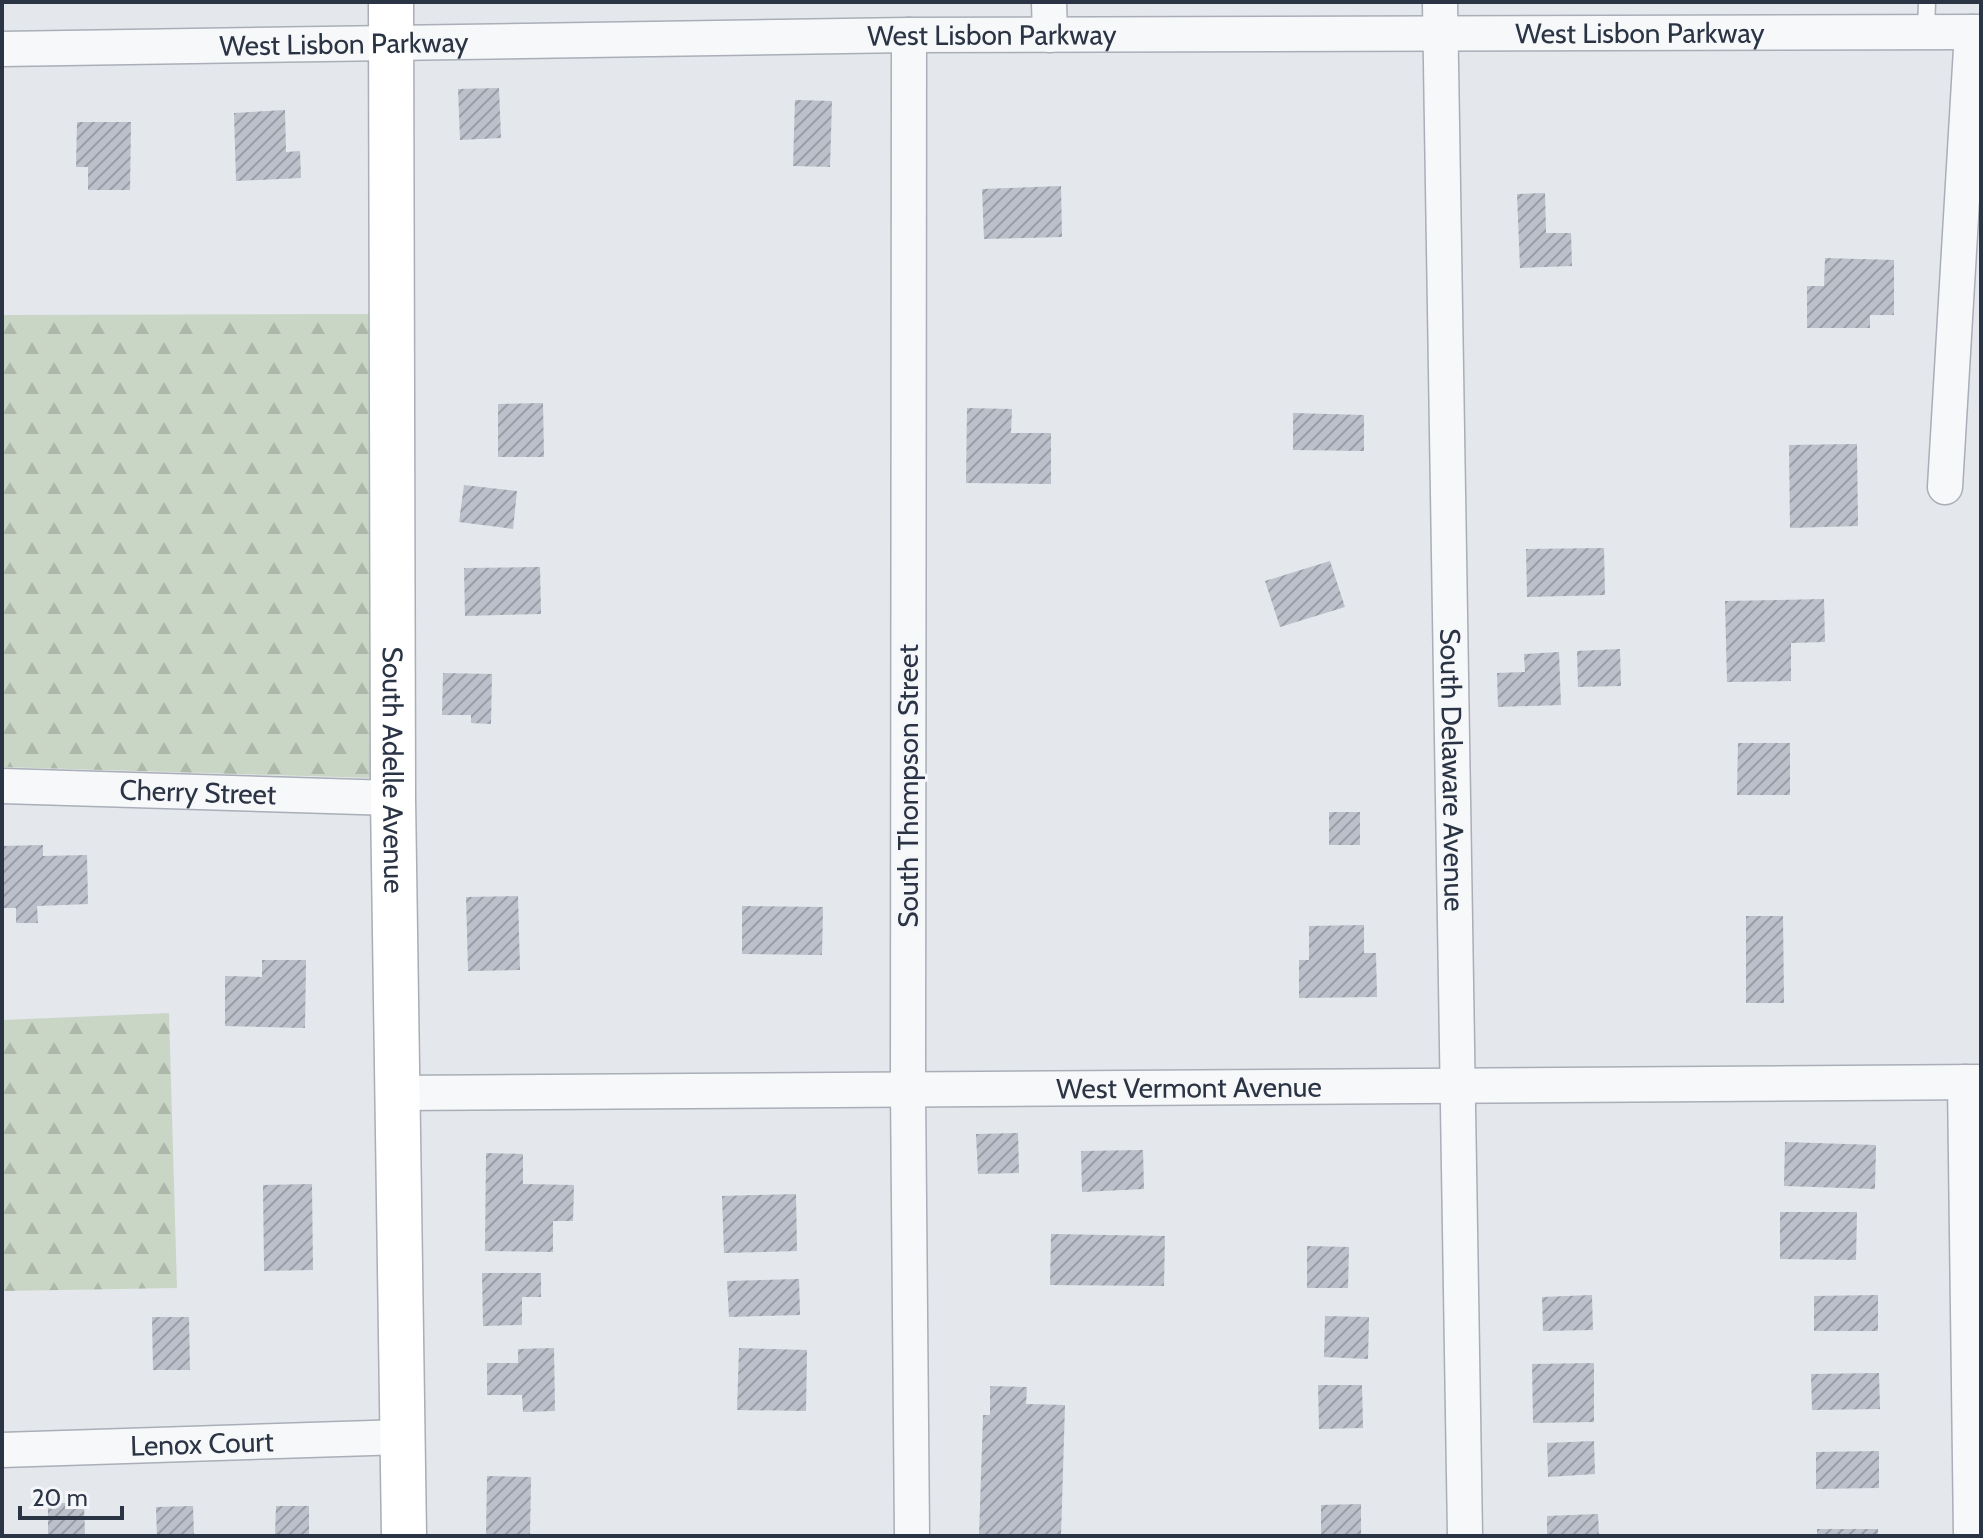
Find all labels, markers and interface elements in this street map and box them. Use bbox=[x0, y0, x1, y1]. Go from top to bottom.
street label: West Lisbon Parkway bbox=[1515, 16, 1765, 50]
street label: West Lisbon Parkway bbox=[867, 17, 1117, 53]
street label: West Lisbon Parkway bbox=[219, 25, 469, 63]
street label: South Delaware Avenue bbox=[1433, 628, 1472, 912]
street label: South Thompson Street bbox=[891, 644, 925, 928]
street label: South Adelle Avenue bbox=[376, 647, 411, 894]
street label: Cherry Street bbox=[119, 773, 277, 811]
street label: West Vermont Avenue bbox=[1056, 1070, 1322, 1105]
street label: Lenox Court bbox=[130, 1424, 274, 1463]
scale bar bbox=[20, 1470, 122, 1520]
text: 20 m bbox=[32, 1483, 88, 1512]

